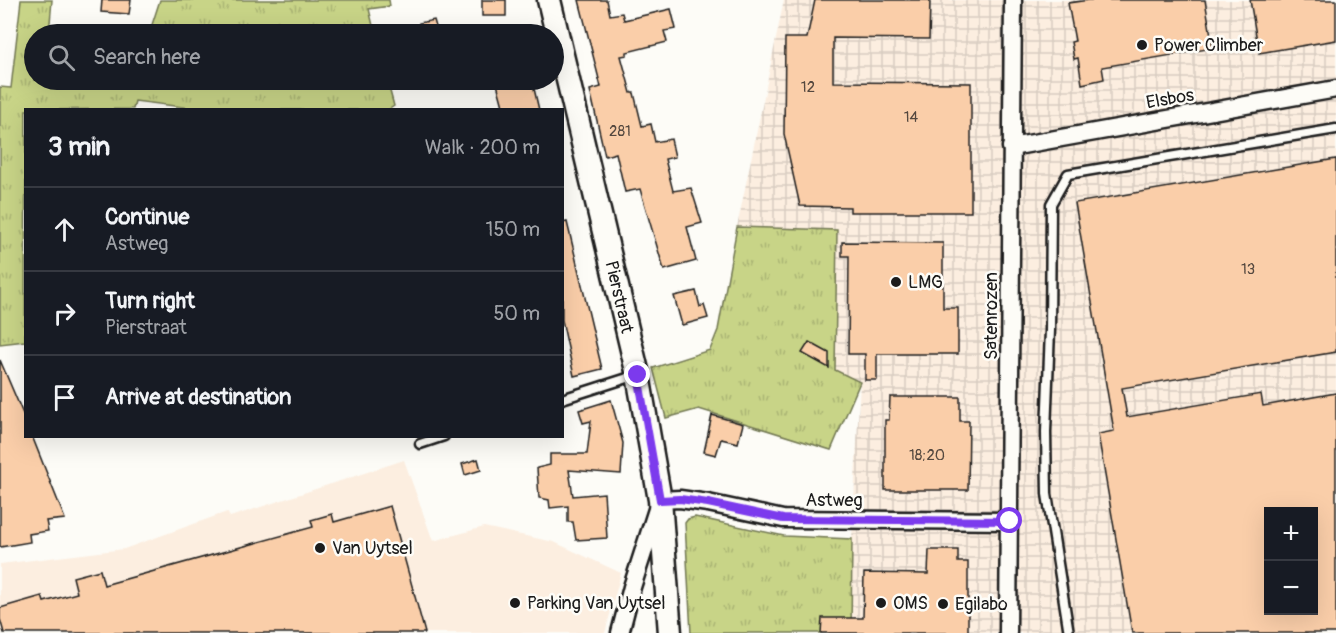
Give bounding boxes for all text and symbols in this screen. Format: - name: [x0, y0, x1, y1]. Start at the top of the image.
- search box: [24, 24, 564, 90]
- place label: Power Climber: [1154, 34, 1264, 57]
- marker: Power Climber: [1135, 38, 1149, 52]
- icon: search: [45, 41, 78, 74]
- text: Search here: [93, 43, 200, 71]
- house number: 12: [801, 78, 815, 97]
- street label: Elsbos: [1144, 83, 1196, 115]
- house number: 14: [904, 108, 919, 127]
- house number: 281: [609, 122, 631, 141]
- text: 3 min: [48, 131, 110, 163]
- text: Walk · 200 m: [425, 135, 540, 160]
- text: Continue: [105, 203, 189, 231]
- icon: ahead: [48, 213, 81, 246]
- text: 150 m: [486, 217, 540, 242]
- text: Astweg: [105, 231, 168, 256]
- street label: Pierstraat: [600, 259, 639, 336]
- house number: 13: [1241, 260, 1255, 279]
- place label: LMG: [908, 271, 943, 294]
- street label: Satenrozen: [980, 272, 1003, 360]
- marker: LMG: [889, 275, 903, 289]
- text: Turn right: [105, 287, 195, 315]
- icon: right: [48, 297, 81, 330]
- text: 50 m: [493, 301, 540, 326]
- text: Pierstraat: [105, 315, 187, 340]
- route end: [624, 361, 650, 387]
- icon: arrive: [48, 381, 81, 414]
- text: Arrive at destination: [105, 383, 291, 411]
- house number: 18;20: [909, 446, 945, 465]
- street label: Astweg: [805, 489, 863, 512]
- route start: [996, 507, 1022, 533]
- map controls: [1264, 507, 1318, 615]
- button: +: [1264, 507, 1318, 561]
- place label: Van Uytsel: [332, 537, 413, 560]
- marker: Van Uytsel: [313, 541, 327, 555]
- button: −: [1264, 561, 1318, 615]
- place label: Parking Van Uytsel: [527, 592, 665, 615]
- place label: OMS: [893, 592, 928, 615]
- place label: Egilabo: [955, 593, 1008, 616]
- marker: Parking Van Uytsel: [508, 596, 522, 610]
- marker: OMS: [874, 596, 888, 610]
- marker: Egilabo: [936, 597, 950, 611]

